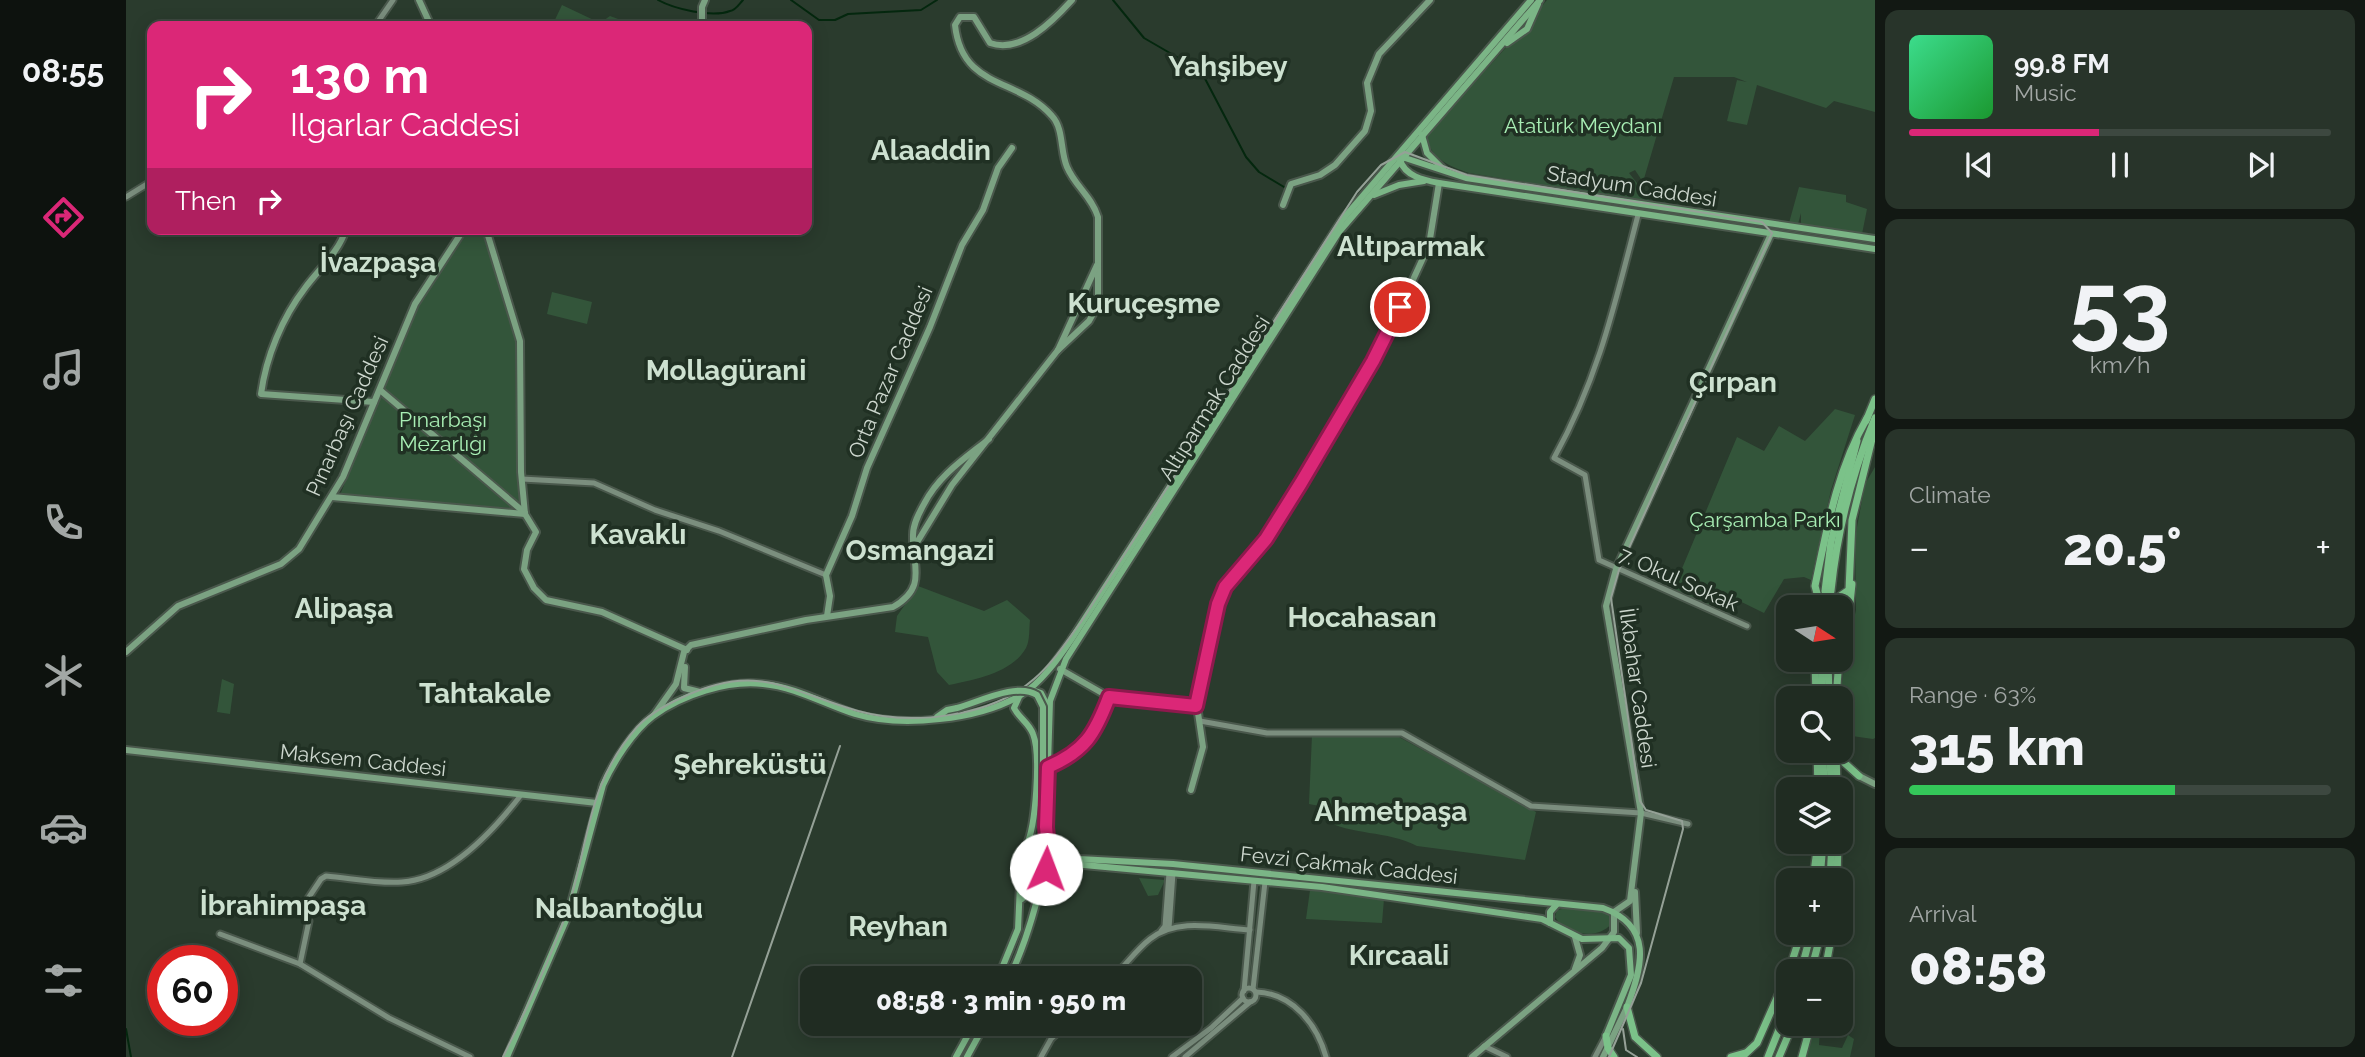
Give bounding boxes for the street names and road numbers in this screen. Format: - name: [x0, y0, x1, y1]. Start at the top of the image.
- street label: Stadyum Caddesi: [1545, 160, 1719, 212]
- street label: Orta Pazar Caddesi: [842, 282, 938, 462]
- street label: Altıparmak Caddesi: [1153, 311, 1275, 485]
- street label: Pınarbaşı Caddesi: [301, 332, 393, 500]
- street label: 7. Okul Sokak: [1615, 542, 1743, 616]
- street label: İlkbahar Caddesi: [1614, 606, 1662, 770]
- street label: Maksem Caddesi: [279, 739, 447, 781]
- street label: Fevzi Çakmak Caddesi: [1239, 841, 1459, 889]

